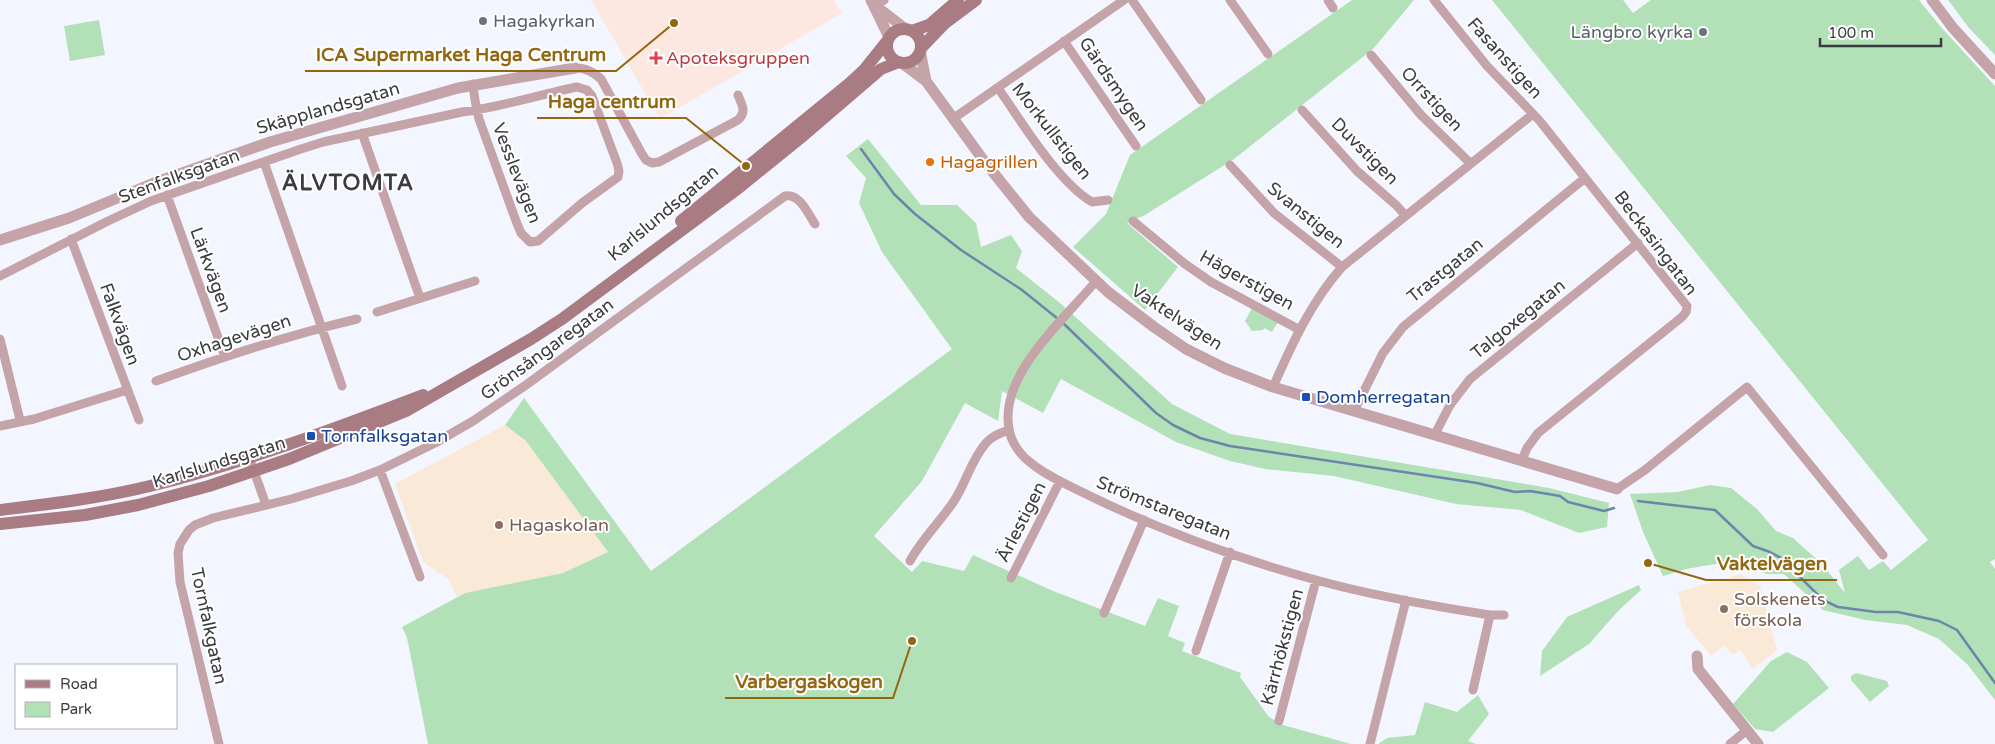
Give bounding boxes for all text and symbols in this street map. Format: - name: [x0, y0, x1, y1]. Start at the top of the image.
- place label: Hagakyrkan: [493, 10, 595, 32]
- street label: Fasanstigen: [1463, 13, 1547, 103]
- marker: Hagakyrkan: [477, 15, 489, 27]
- scale bar: [1820, 15, 1941, 47]
- place label: Längbro kyrka: [1570, 21, 1693, 43]
- text: 100 m: [1828, 24, 1874, 42]
- marker: Längbro kyrka: [1697, 26, 1709, 38]
- street label: Gärdsmygen: [1074, 33, 1154, 135]
- callout: ICA Supermarket Haga Centrum: [305, 37, 616, 71]
- text: ICA Supermarket Haga Centrum: [316, 44, 606, 67]
- place label: Apoteksgruppen: [666, 47, 810, 69]
- marker: Apoteksgruppen: [650, 52, 662, 64]
- street label: Orrstigen: [1396, 62, 1468, 136]
- street label: Skäpplandsgatan: [254, 77, 402, 139]
- street label: Morkullstigen: [1007, 78, 1097, 184]
- callout: Haga centrum: [537, 84, 686, 118]
- text: Haga centrum: [548, 91, 676, 114]
- street label: Duvstigen: [1327, 113, 1403, 189]
- street label: Vesslevägen: [488, 120, 546, 226]
- street label: Stenfalksgatan: [116, 144, 242, 208]
- place label: Hagagrillen: [940, 151, 1038, 173]
- marker: Hagagrillen: [924, 156, 936, 168]
- street label: Karlslundsgatan: [603, 160, 723, 266]
- district label: ÄLVTOMTA: [282, 169, 414, 196]
- street label: Svanstigen: [1263, 177, 1349, 253]
- street label: Beckasingatan: [1610, 186, 1702, 300]
- street label: Lärkvägen: [185, 224, 237, 316]
- street label: Trastgatan: [1403, 233, 1487, 307]
- street label: Hägerstigen: [1196, 245, 1298, 315]
- street label: Talgoxegatan: [1466, 274, 1570, 364]
- street label: Vaktelvägen: [1127, 279, 1227, 355]
- street label: Falkvägen: [95, 280, 145, 368]
- street label: Grönsångaregatan: [476, 293, 618, 405]
- street label: Oxhagevägen: [174, 309, 294, 367]
- place label: Domherregatan: [1316, 386, 1451, 408]
- marker: Domherregatan: [1300, 391, 1312, 403]
- place label: Tornfalksgatan: [321, 425, 448, 447]
- marker: Tornfalksgatan: [305, 430, 317, 442]
- street label: Karlslundsgatan: [150, 431, 288, 493]
- street label: Strömstaregatan: [1093, 471, 1235, 545]
- street label: Ärlestigen: [991, 478, 1051, 566]
- place label: Hagaskolan: [509, 514, 609, 536]
- marker: Hagaskolan: [493, 519, 505, 531]
- callout: Vaktelvägen: [1706, 546, 1837, 580]
- text: Vaktelvägen: [1717, 553, 1827, 576]
- street label: Tornfalkgatan: [186, 566, 232, 686]
- street label: Kärrhökstigen: [1256, 586, 1308, 708]
- place label: Solskenets förskola: [1734, 588, 1826, 631]
- marker: Solskenets förskola: [1718, 603, 1730, 615]
- legend: [15, 664, 178, 729]
- callout: Varbergaskogen: [725, 664, 893, 698]
- text: Varbergaskogen: [735, 671, 883, 694]
- text: Road: [60, 675, 98, 693]
- text: Park: [60, 700, 92, 718]

